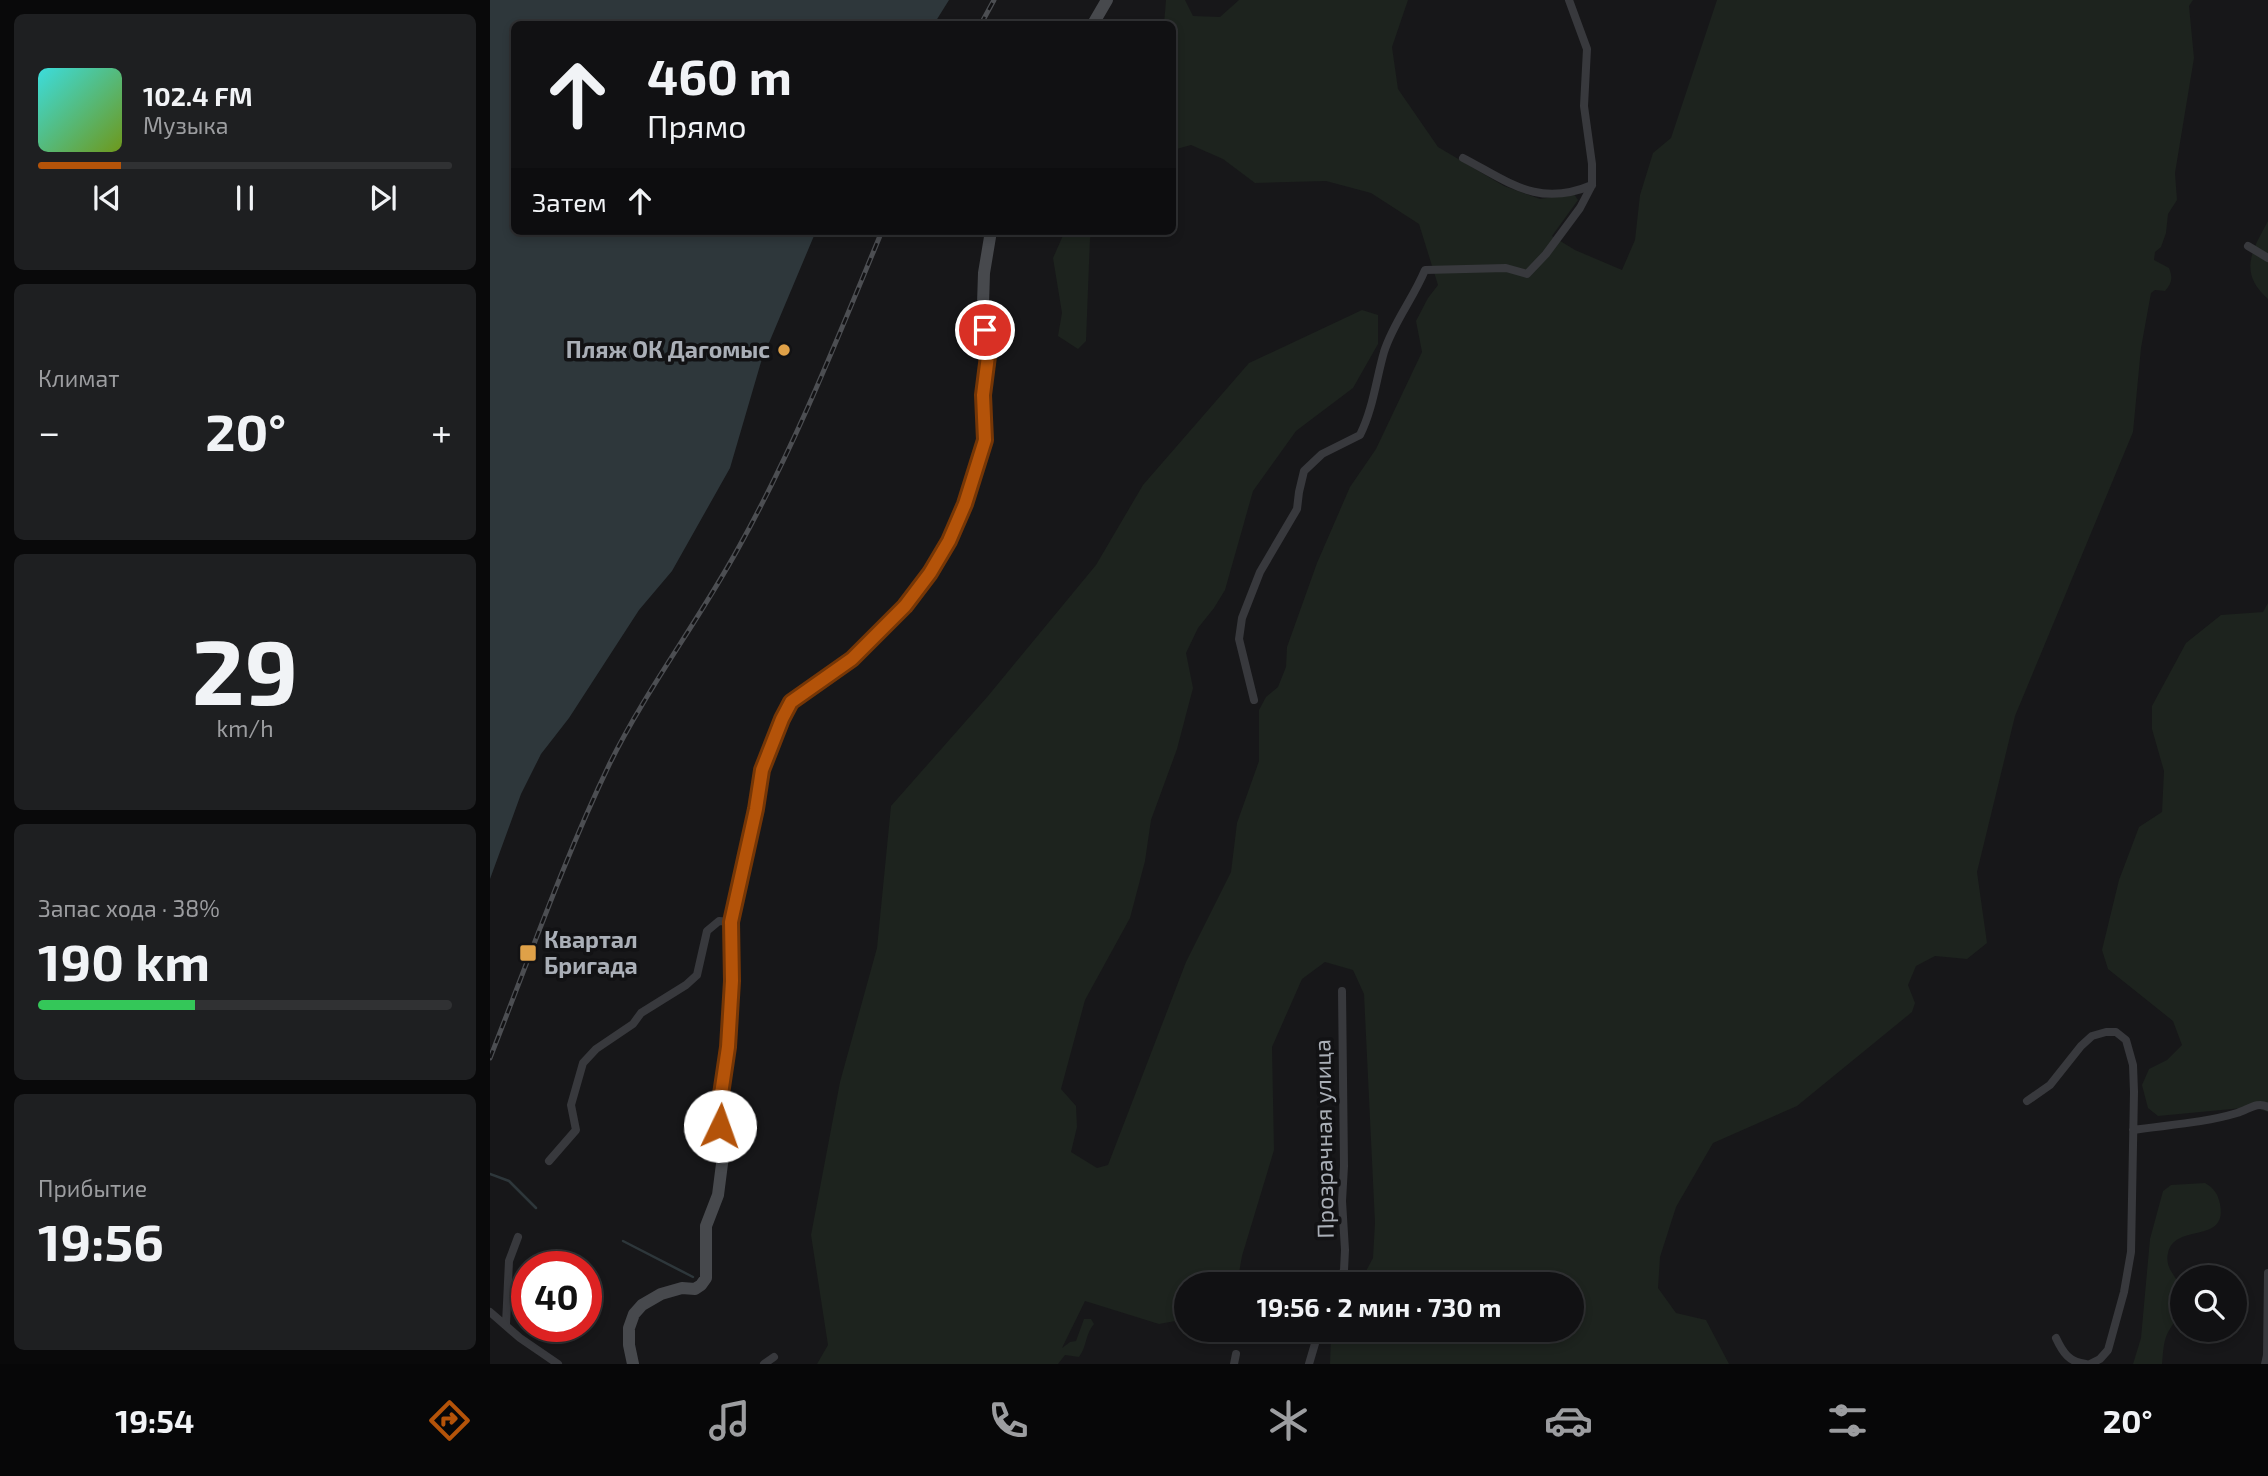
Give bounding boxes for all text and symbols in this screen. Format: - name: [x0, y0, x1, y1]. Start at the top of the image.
- text: 460 m: [647, 46, 792, 105]
- icon: ahead: [532, 49, 623, 140]
- text: 102.4 FM: [143, 80, 252, 111]
- text: Прямо: [647, 106, 747, 144]
- text: Музыка: [143, 111, 228, 139]
- icon: previous: [88, 179, 126, 217]
- icon: pause: [226, 179, 264, 217]
- icon: next: [364, 179, 402, 217]
- icon: ahead: [621, 182, 659, 220]
- text: Затем: [532, 186, 607, 217]
- pin: [955, 300, 1015, 360]
- icon: arrive: [966, 311, 1004, 349]
- place label: Пляж ОК Дагомыс: [566, 335, 770, 363]
- marker: Пляж ОК Дагомыс: [776, 342, 792, 358]
- text: Климат: [38, 364, 119, 392]
- text: 20°: [205, 399, 286, 461]
- text: −: [38, 408, 60, 454]
- text: +: [431, 408, 452, 454]
- text: 29: [192, 614, 298, 723]
- text: km/h: [216, 714, 274, 742]
- text: Запас хода · 38%: [38, 894, 220, 922]
- place label: Квартал Бригада: [544, 925, 638, 979]
- text: 190 km: [38, 929, 210, 991]
- marker: Квартал Бригада: [518, 943, 538, 963]
- street label: Прозрачная улица: [1307, 1039, 1340, 1239]
- position arrow: [683, 1089, 757, 1163]
- text: Прибытие: [38, 1174, 147, 1202]
- text: 19:56: [38, 1209, 164, 1271]
- speed limit sign: 40: [511, 1251, 602, 1342]
- map controls: [2170, 1265, 2247, 1342]
- button: search: [2170, 1265, 2247, 1342]
- text: 19:56 · 2 мин · 730 m: [1257, 1291, 1501, 1322]
- icon: directions: [425, 1396, 474, 1445]
- icon: music: [705, 1396, 754, 1445]
- icon: phone: [984, 1396, 1033, 1445]
- icon: climate: [1264, 1396, 1313, 1445]
- icon: car: [1544, 1396, 1593, 1445]
- icon: filters: [1823, 1396, 1872, 1445]
- text: 19:54: [115, 1401, 194, 1439]
- text: 20°: [2103, 1401, 2153, 1439]

